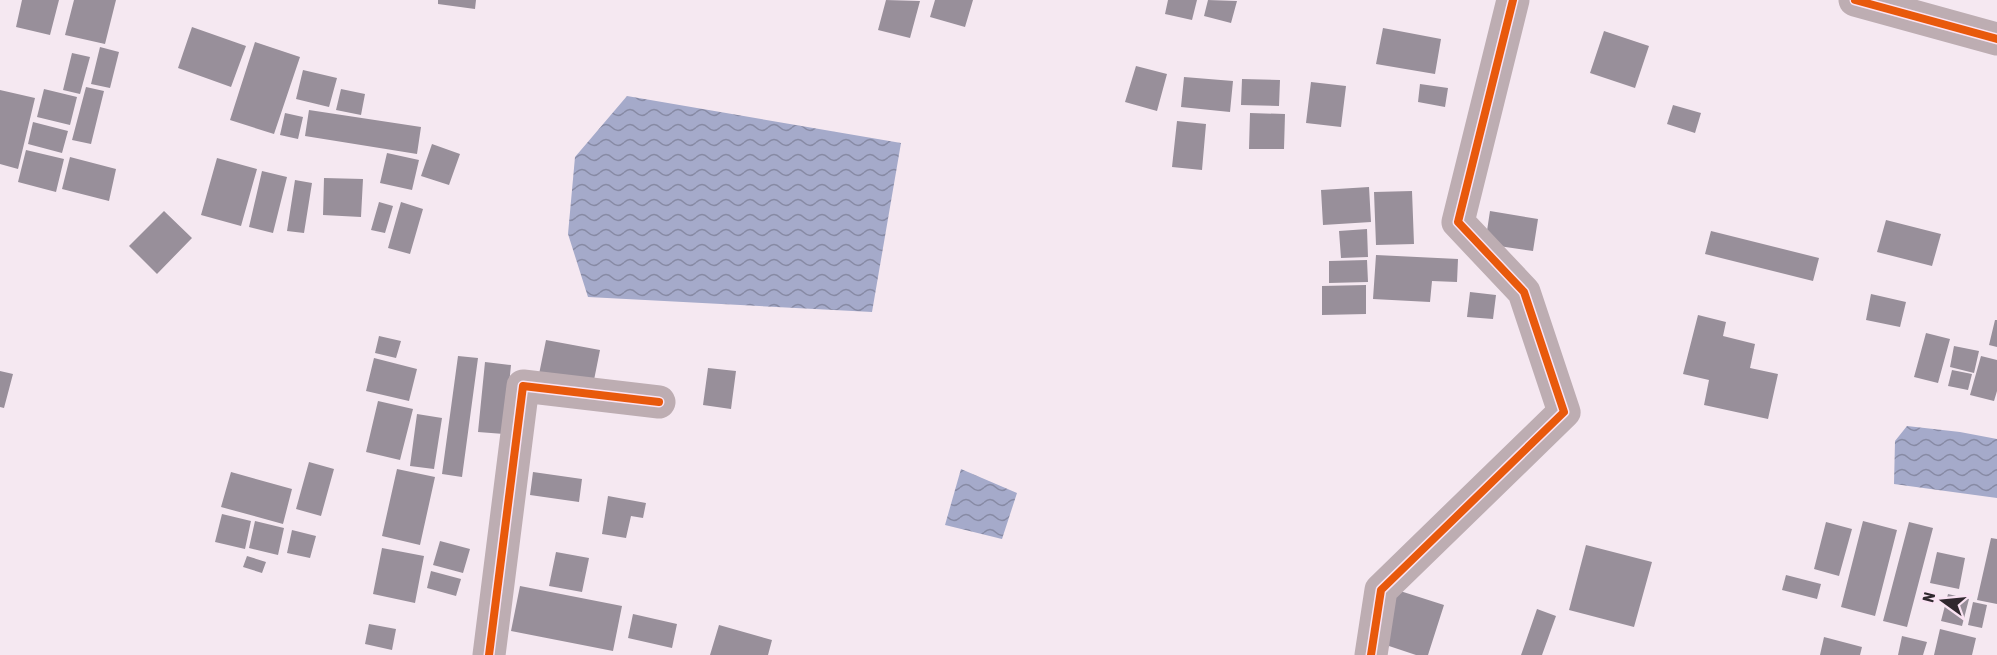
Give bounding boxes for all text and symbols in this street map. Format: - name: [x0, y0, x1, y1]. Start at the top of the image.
- north arrow: [1913, 571, 1973, 631]
- text: N: [1919, 590, 1938, 604]

